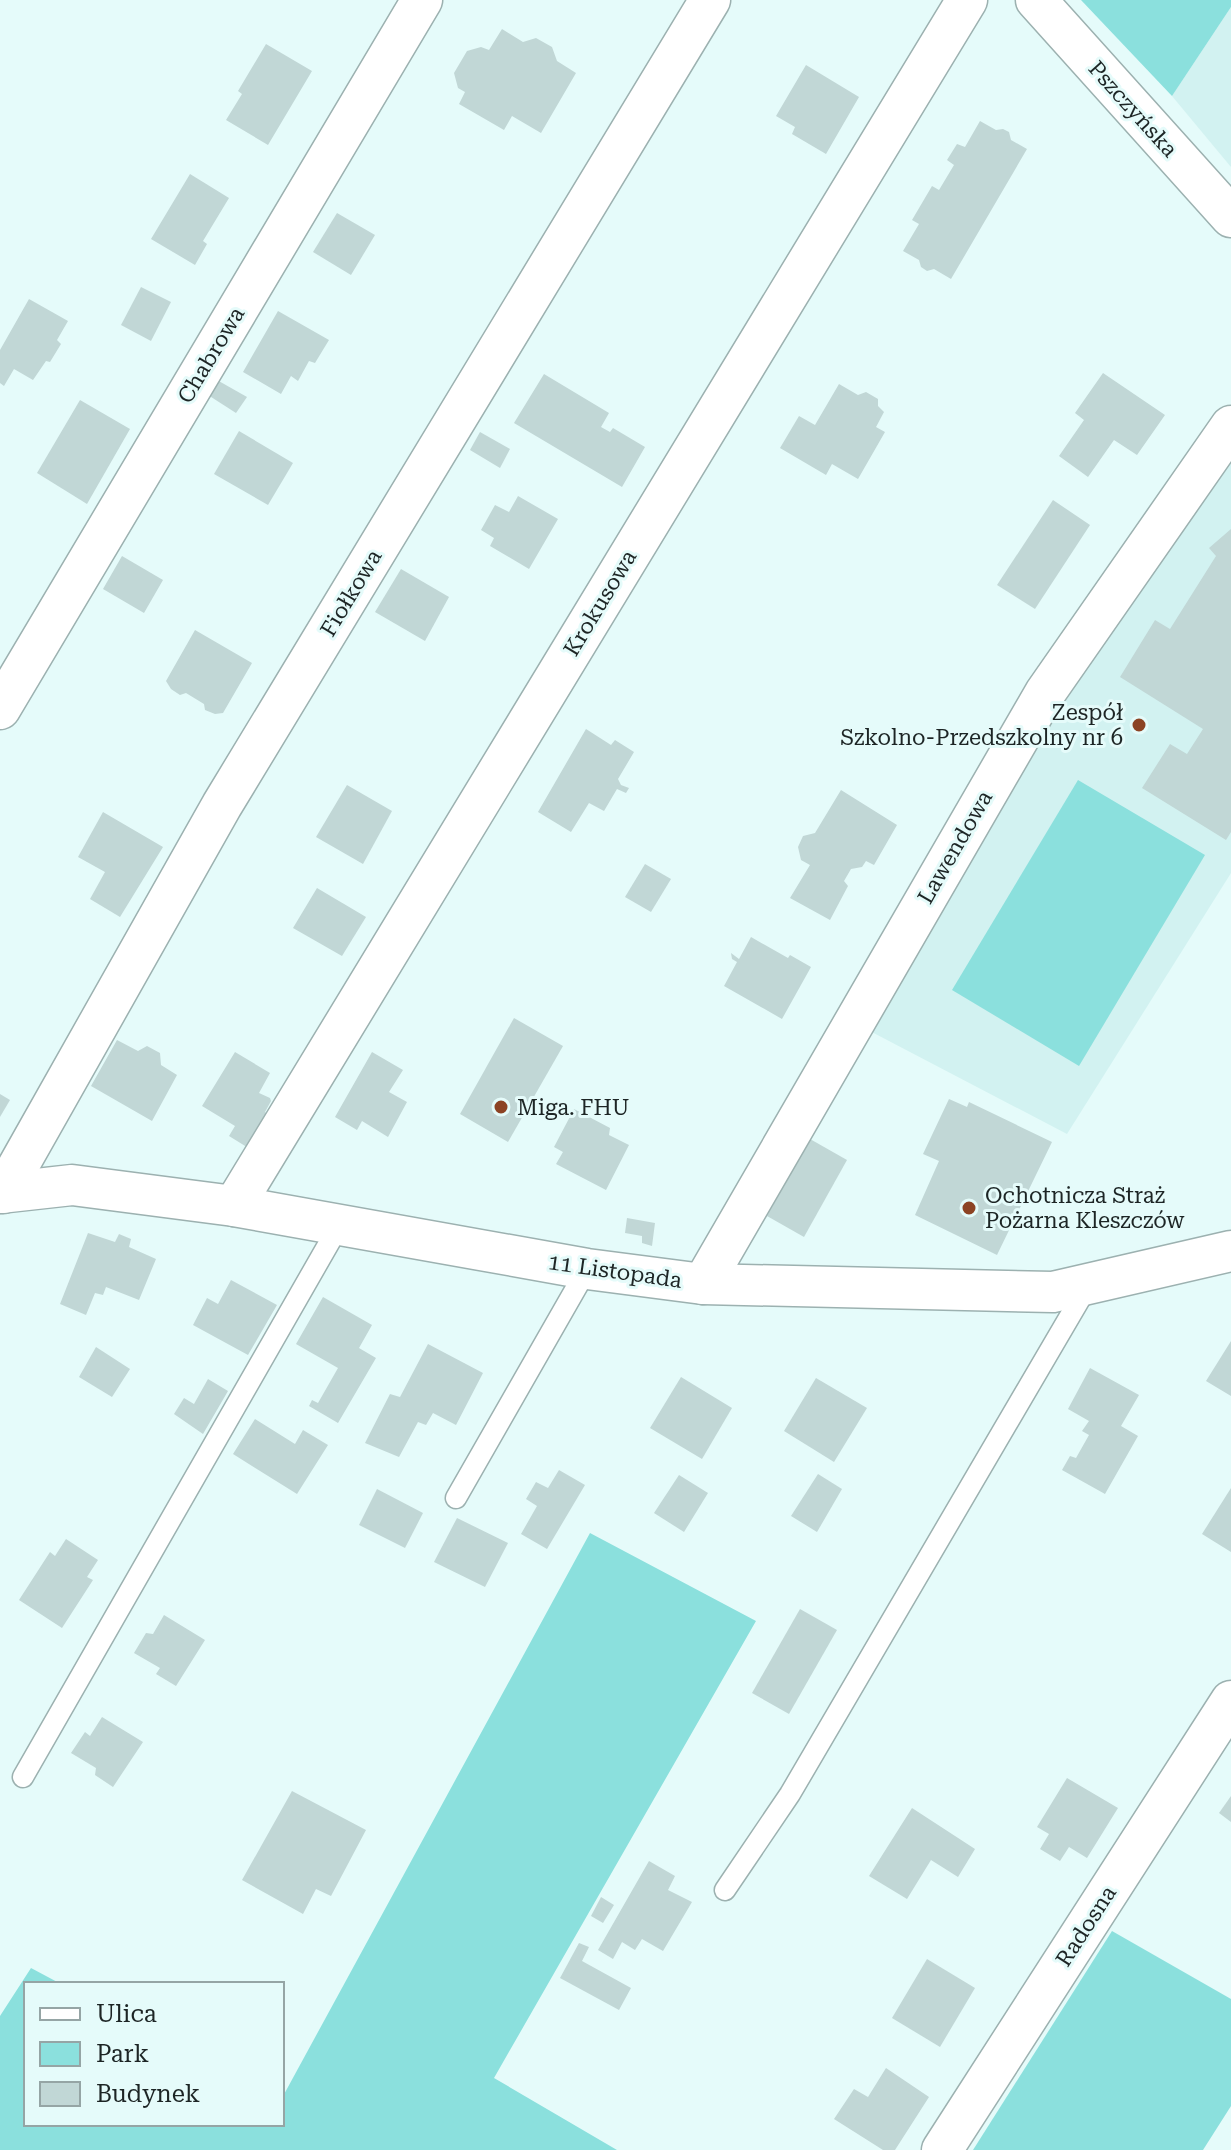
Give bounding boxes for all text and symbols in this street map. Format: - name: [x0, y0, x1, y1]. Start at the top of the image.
- street label: Pszczyńska: [1084, 56, 1183, 162]
- street label: Chabrowa: [173, 302, 250, 408]
- street label: Fiołkowa: [315, 545, 387, 641]
- street label: Krokusowa: [559, 545, 641, 660]
- place label: Zespół Szkolno-Przedszkolny nr 6: [840, 700, 1123, 750]
- marker: Zespół Szkolno-Przedszkolny nr 6: [1130, 716, 1148, 734]
- street label: Lawendowa: [913, 786, 997, 908]
- place label: Miga. FHU: [517, 1095, 630, 1120]
- marker: Miga. FHU: [492, 1098, 510, 1116]
- place label: Ochotnicza Straż Pożarna Kleszczów: [985, 1183, 1185, 1233]
- marker: Ochotnicza Straż Pożarna Kleszczów: [960, 1199, 978, 1217]
- street label: 11 Listopada: [547, 1249, 684, 1293]
- street label: Radosna: [1051, 1881, 1121, 1971]
- legend: [24, 1982, 284, 2126]
- text: Ulica: [96, 2000, 157, 2028]
- text: Park: [96, 2040, 149, 2068]
- text: Budynek: [96, 2080, 200, 2108]

